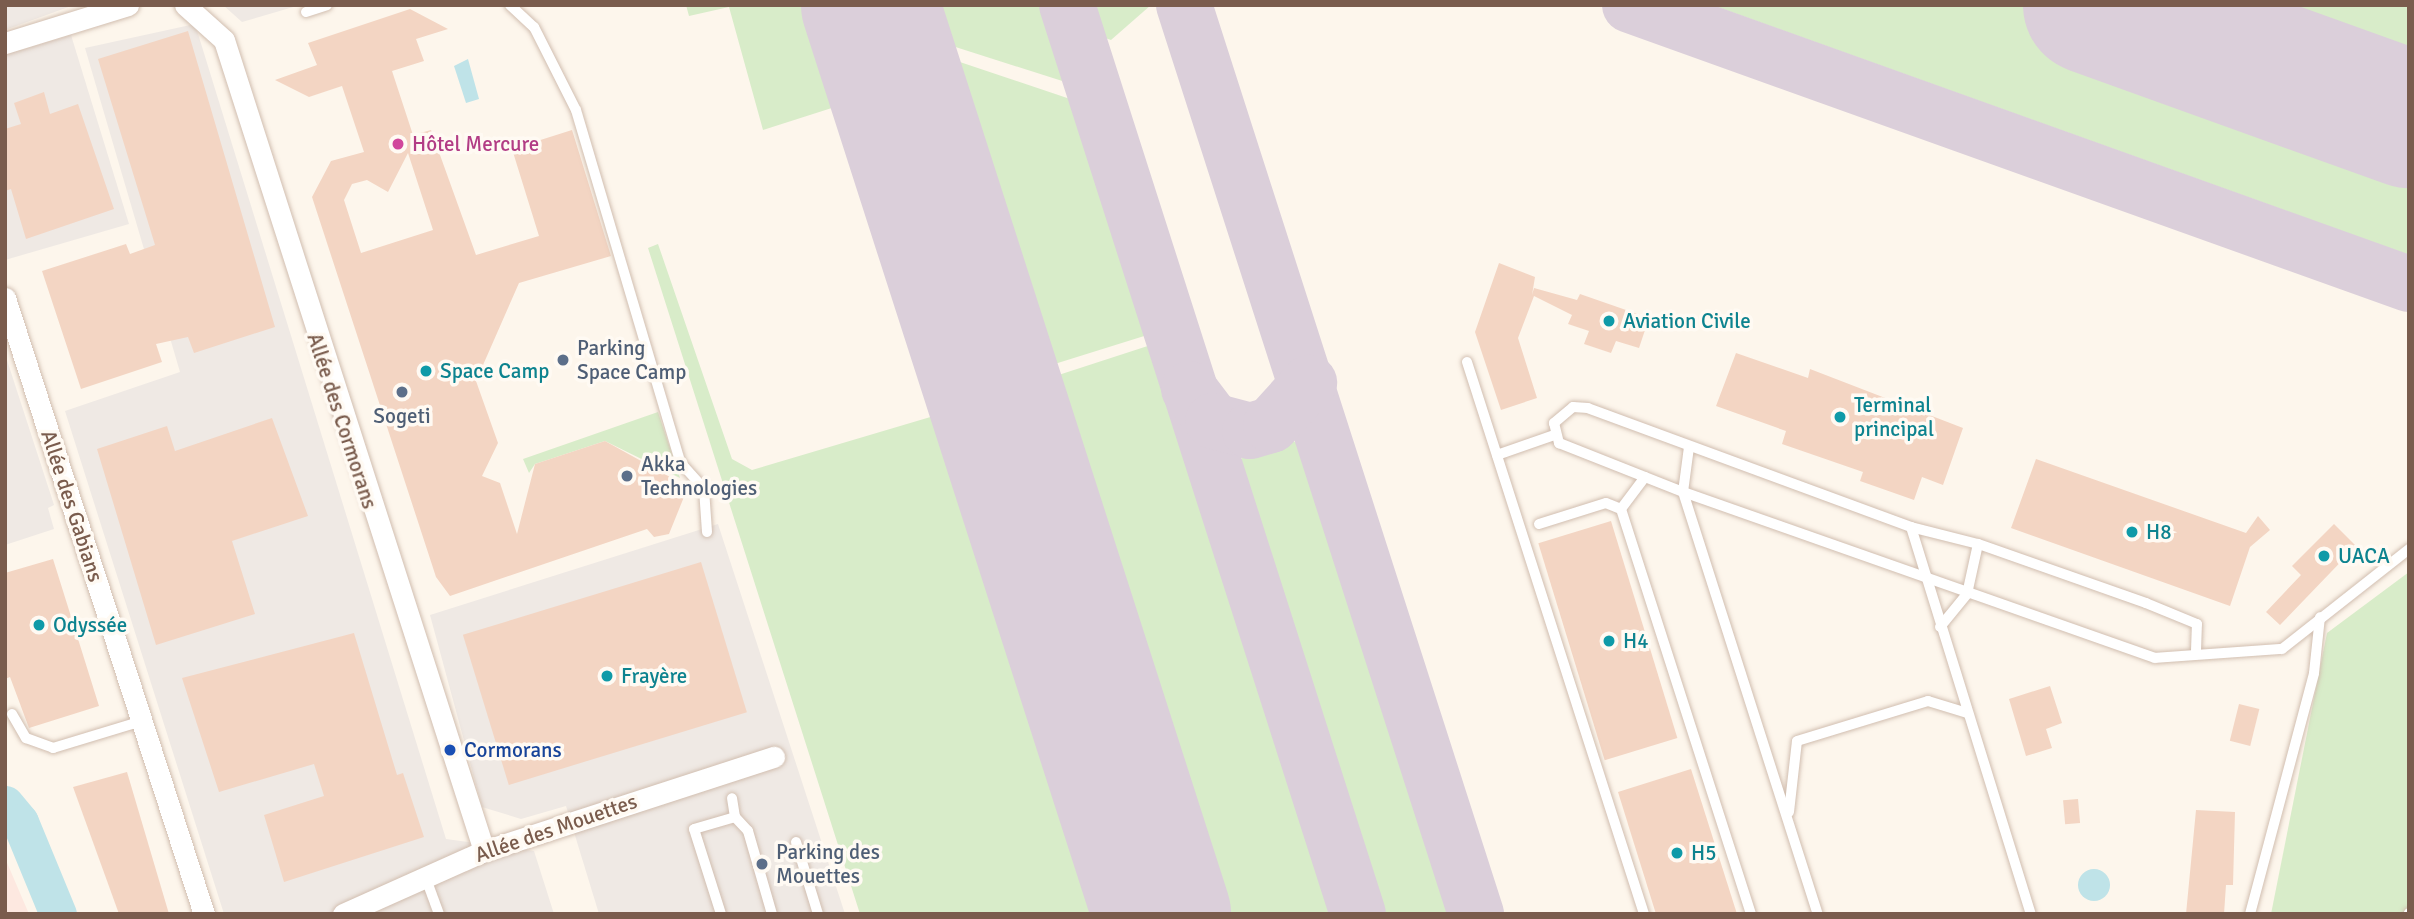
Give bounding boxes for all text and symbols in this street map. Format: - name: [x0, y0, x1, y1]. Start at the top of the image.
- place label: Hôtel Mercure: [412, 131, 539, 157]
- marker: Hôtel Mercure: [390, 136, 406, 152]
- place label: Aviation Civile: [1623, 308, 1751, 334]
- marker: Aviation Civile: [1601, 313, 1617, 329]
- street label: Allée des Cormorans: [302, 330, 382, 512]
- place label: Parking Space Camp: [577, 335, 686, 385]
- marker: Parking Space Camp: [555, 352, 571, 368]
- place label: Space Camp: [440, 358, 549, 384]
- marker: Space Camp: [418, 363, 434, 379]
- marker: Sogeti: [394, 384, 410, 400]
- place label: Terminal principal: [1854, 392, 1934, 442]
- place label: Sogeti: [373, 403, 431, 429]
- marker: Terminal principal: [1832, 409, 1848, 425]
- street label: Allée des Gabians: [36, 427, 108, 585]
- place label: Akka Technologies: [641, 451, 757, 501]
- marker: Akka Technologies: [619, 468, 635, 484]
- place label: H8: [2146, 519, 2172, 545]
- marker: H8: [2124, 524, 2140, 540]
- place label: UACA: [2338, 543, 2390, 569]
- marker: UACA: [2316, 548, 2332, 564]
- place label: Odyssée: [53, 612, 127, 638]
- marker: Odyssée: [31, 617, 47, 633]
- place label: H4: [1623, 628, 1649, 654]
- marker: H4: [1601, 633, 1617, 649]
- place label: Frayère: [621, 663, 687, 689]
- marker: Frayère: [599, 668, 615, 684]
- place label: Cormorans: [464, 737, 562, 763]
- marker: Cormorans: [442, 742, 458, 758]
- street label: Allée des Mouettes: [472, 788, 640, 868]
- place label: Parking des Mouettes: [776, 839, 880, 889]
- place label: H5: [1691, 840, 1717, 866]
- marker: H5: [1669, 845, 1685, 861]
- marker: Parking des Mouettes: [754, 856, 770, 872]

